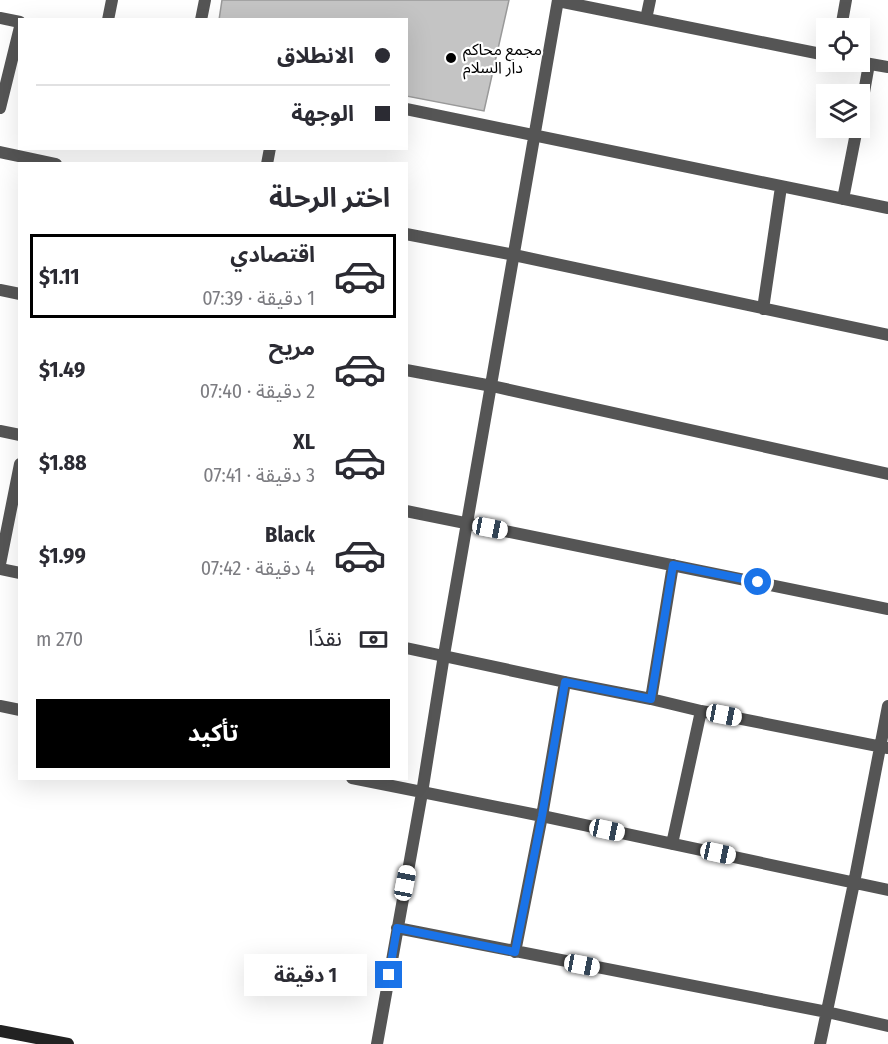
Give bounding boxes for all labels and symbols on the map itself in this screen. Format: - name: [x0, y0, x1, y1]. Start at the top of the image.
- place label: مجمع محاكم دار السلام: [463, 40, 542, 80]
- marker: مجمع محاكم دار السلام: [444, 51, 458, 65]
- car: [471, 516, 509, 540]
- route start: [744, 568, 771, 595]
- car: [705, 703, 743, 727]
- car: [588, 817, 626, 843]
- car: [699, 840, 737, 866]
- car: [393, 864, 417, 902]
- car: [563, 953, 601, 977]
- callout: 1 دقيقة: [245, 954, 368, 996]
- route end: [375, 961, 402, 988]

